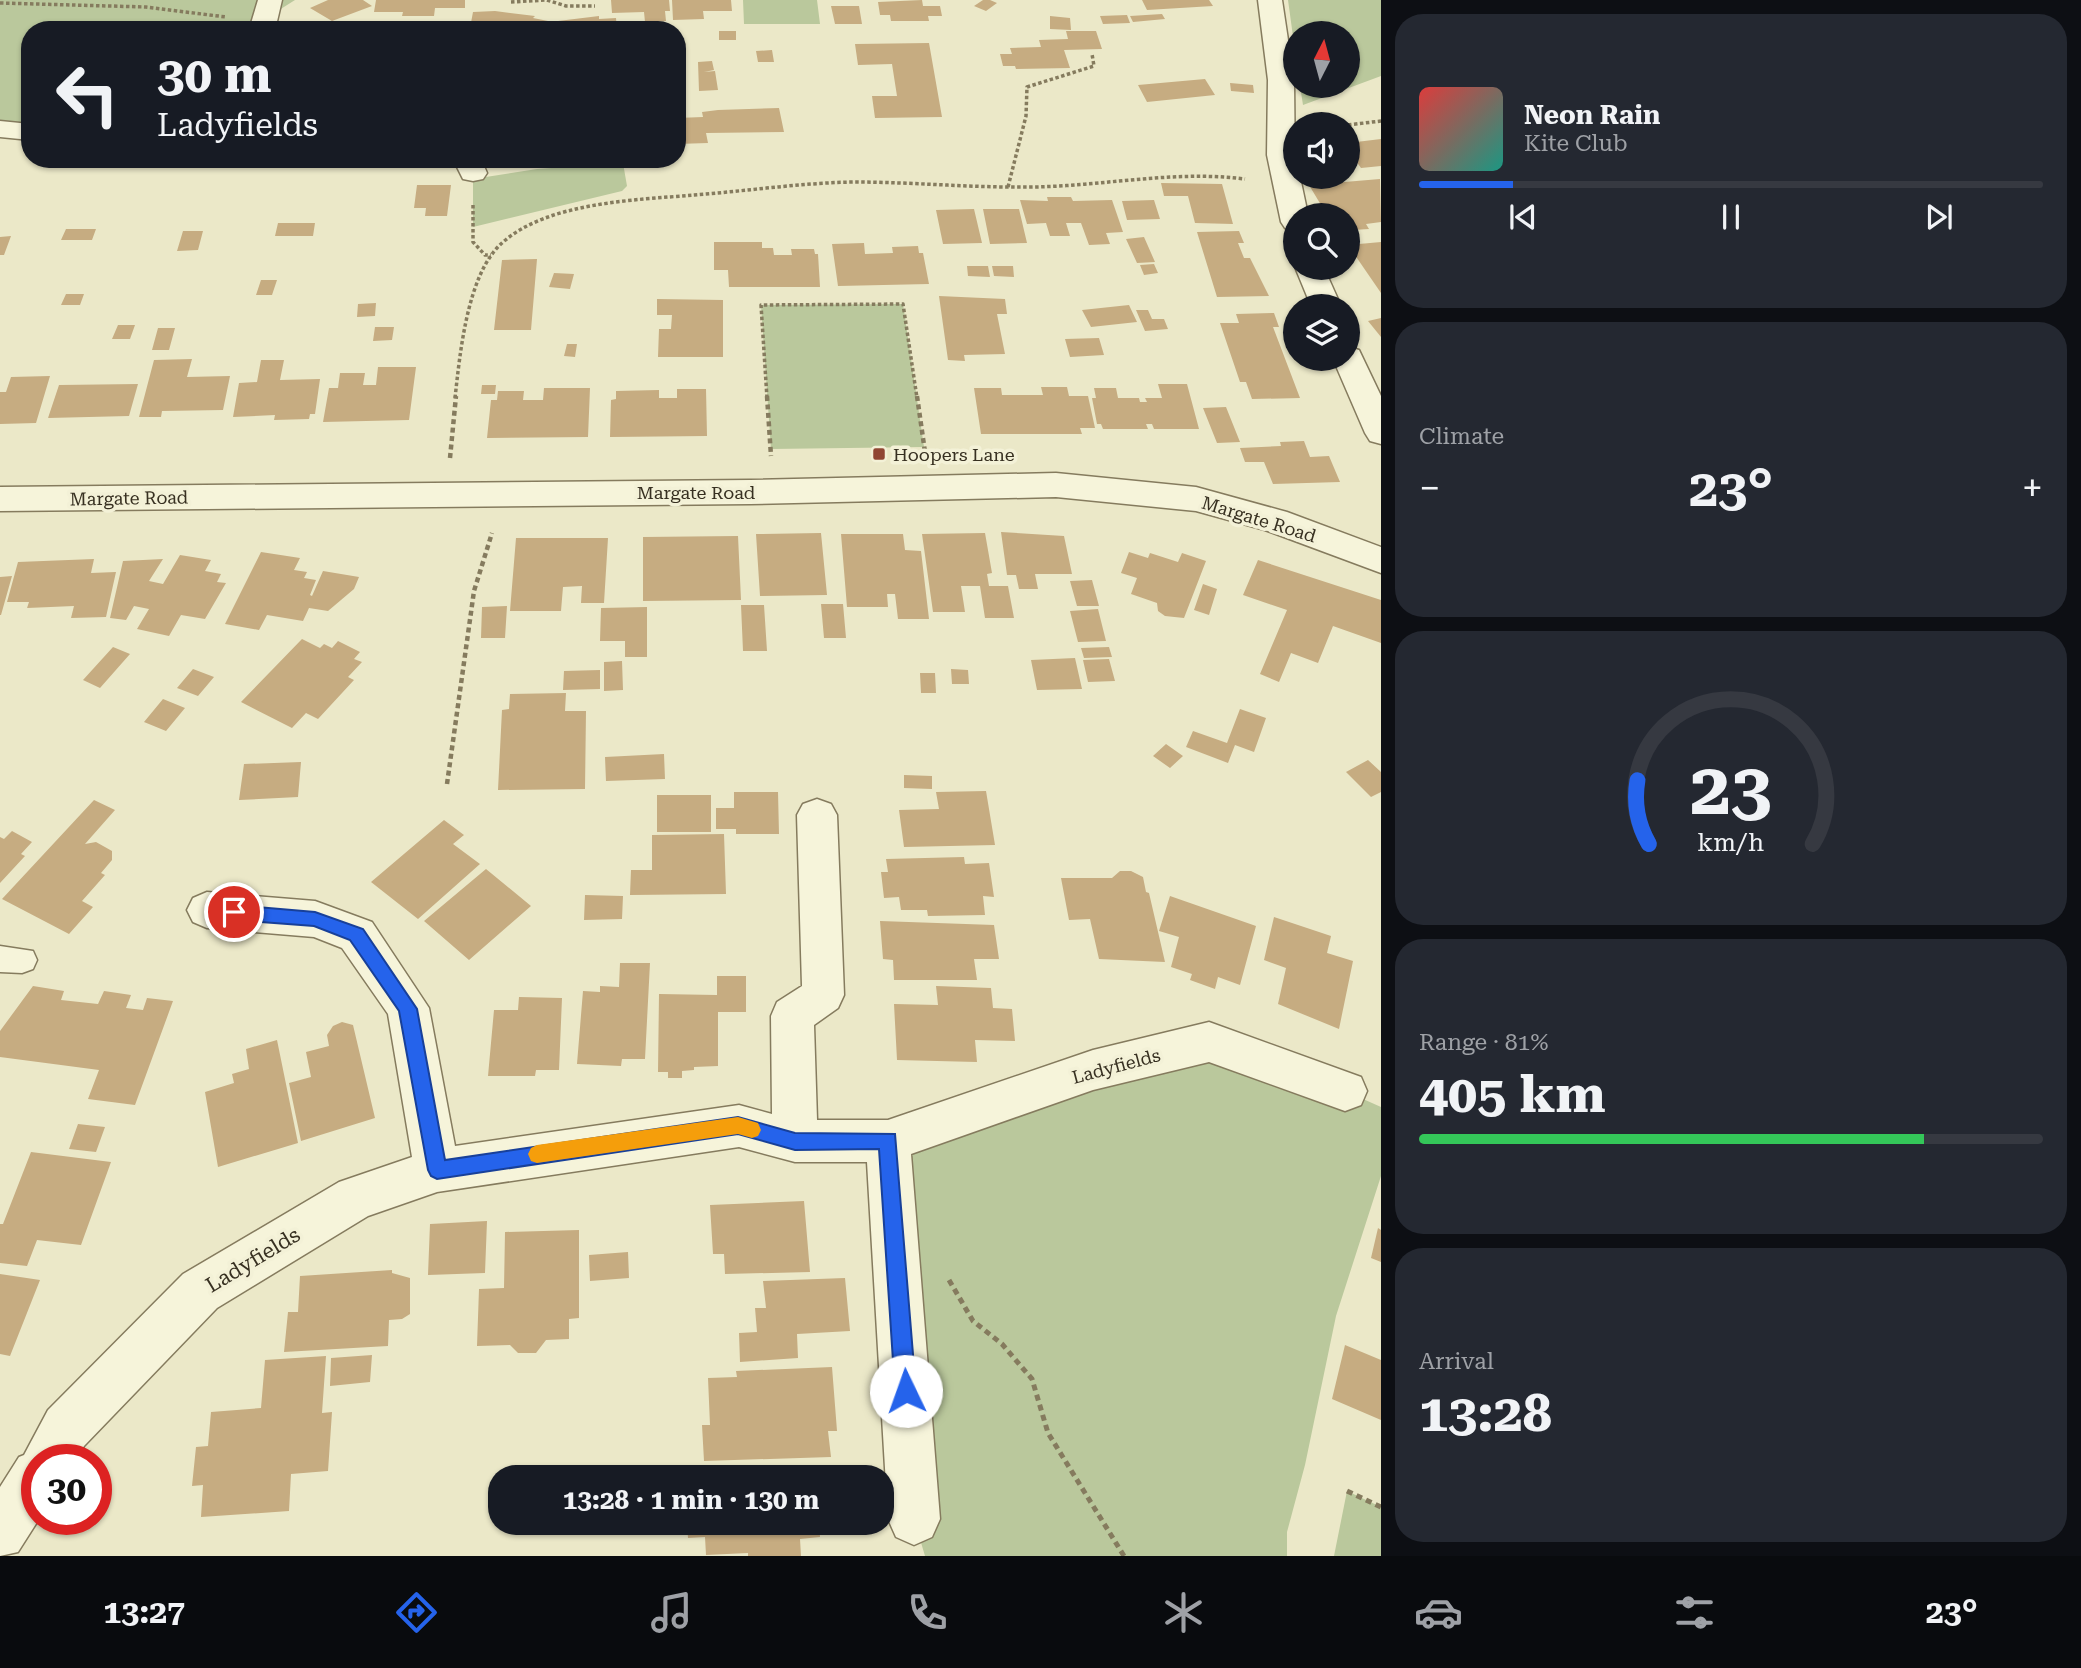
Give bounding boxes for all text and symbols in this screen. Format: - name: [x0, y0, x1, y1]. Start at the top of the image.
- north arrow: [1283, 21, 1360, 98]
- map controls: [1283, 21, 1360, 371]
- text: 30 m: [157, 47, 272, 104]
- icon: left: [42, 49, 133, 140]
- text: Neon Rain: [1524, 100, 1660, 130]
- text: Ladyfields: [157, 106, 318, 144]
- button: sound: [1283, 112, 1360, 189]
- text: Kite Club: [1524, 130, 1628, 157]
- icon: previous: [1504, 198, 1542, 236]
- icon: pause: [1712, 198, 1750, 236]
- icon: next: [1920, 198, 1958, 236]
- button: search: [1283, 203, 1360, 280]
- button: layers: [1283, 294, 1360, 371]
- text: Climate: [1419, 423, 1504, 450]
- place label: Hoopers Lane: [893, 444, 1015, 465]
- marker: Hoopers Lane: [871, 446, 887, 462]
- text: 23°: [1689, 458, 1773, 519]
- text: −: [1419, 466, 1440, 510]
- text: +: [2022, 466, 2043, 510]
- street label: Margate Road: [637, 482, 756, 503]
- street label: Margate Road: [70, 486, 189, 510]
- street label: Margate Road: [1199, 492, 1319, 547]
- text: 23: [1690, 747, 1772, 832]
- text: km/h: [1698, 828, 1764, 857]
- pin: [204, 882, 264, 942]
- icon: arrive: [215, 893, 253, 931]
- text: Range · 81%: [1419, 1029, 1548, 1056]
- street label: Ladyfields: [1070, 1044, 1162, 1088]
- text: 405 km: [1419, 1064, 1606, 1125]
- street label: Ladyfields: [202, 1222, 304, 1297]
- text: Arrival: [1419, 1348, 1494, 1375]
- position arrow: [869, 1354, 943, 1428]
- text: 13:28: [1419, 1383, 1552, 1444]
- speed limit sign: 30: [21, 1444, 112, 1535]
- text: 13:28 · 1 min · 130 m: [563, 1485, 819, 1515]
- icon: directions: [392, 1588, 441, 1637]
- icon: music: [647, 1588, 696, 1637]
- icon: phone: [903, 1588, 952, 1637]
- icon: climate: [1159, 1588, 1208, 1637]
- icon: car: [1414, 1588, 1463, 1637]
- icon: filters: [1670, 1588, 1719, 1637]
- text: 13:27: [103, 1593, 185, 1631]
- text: 23°: [1926, 1593, 1978, 1631]

